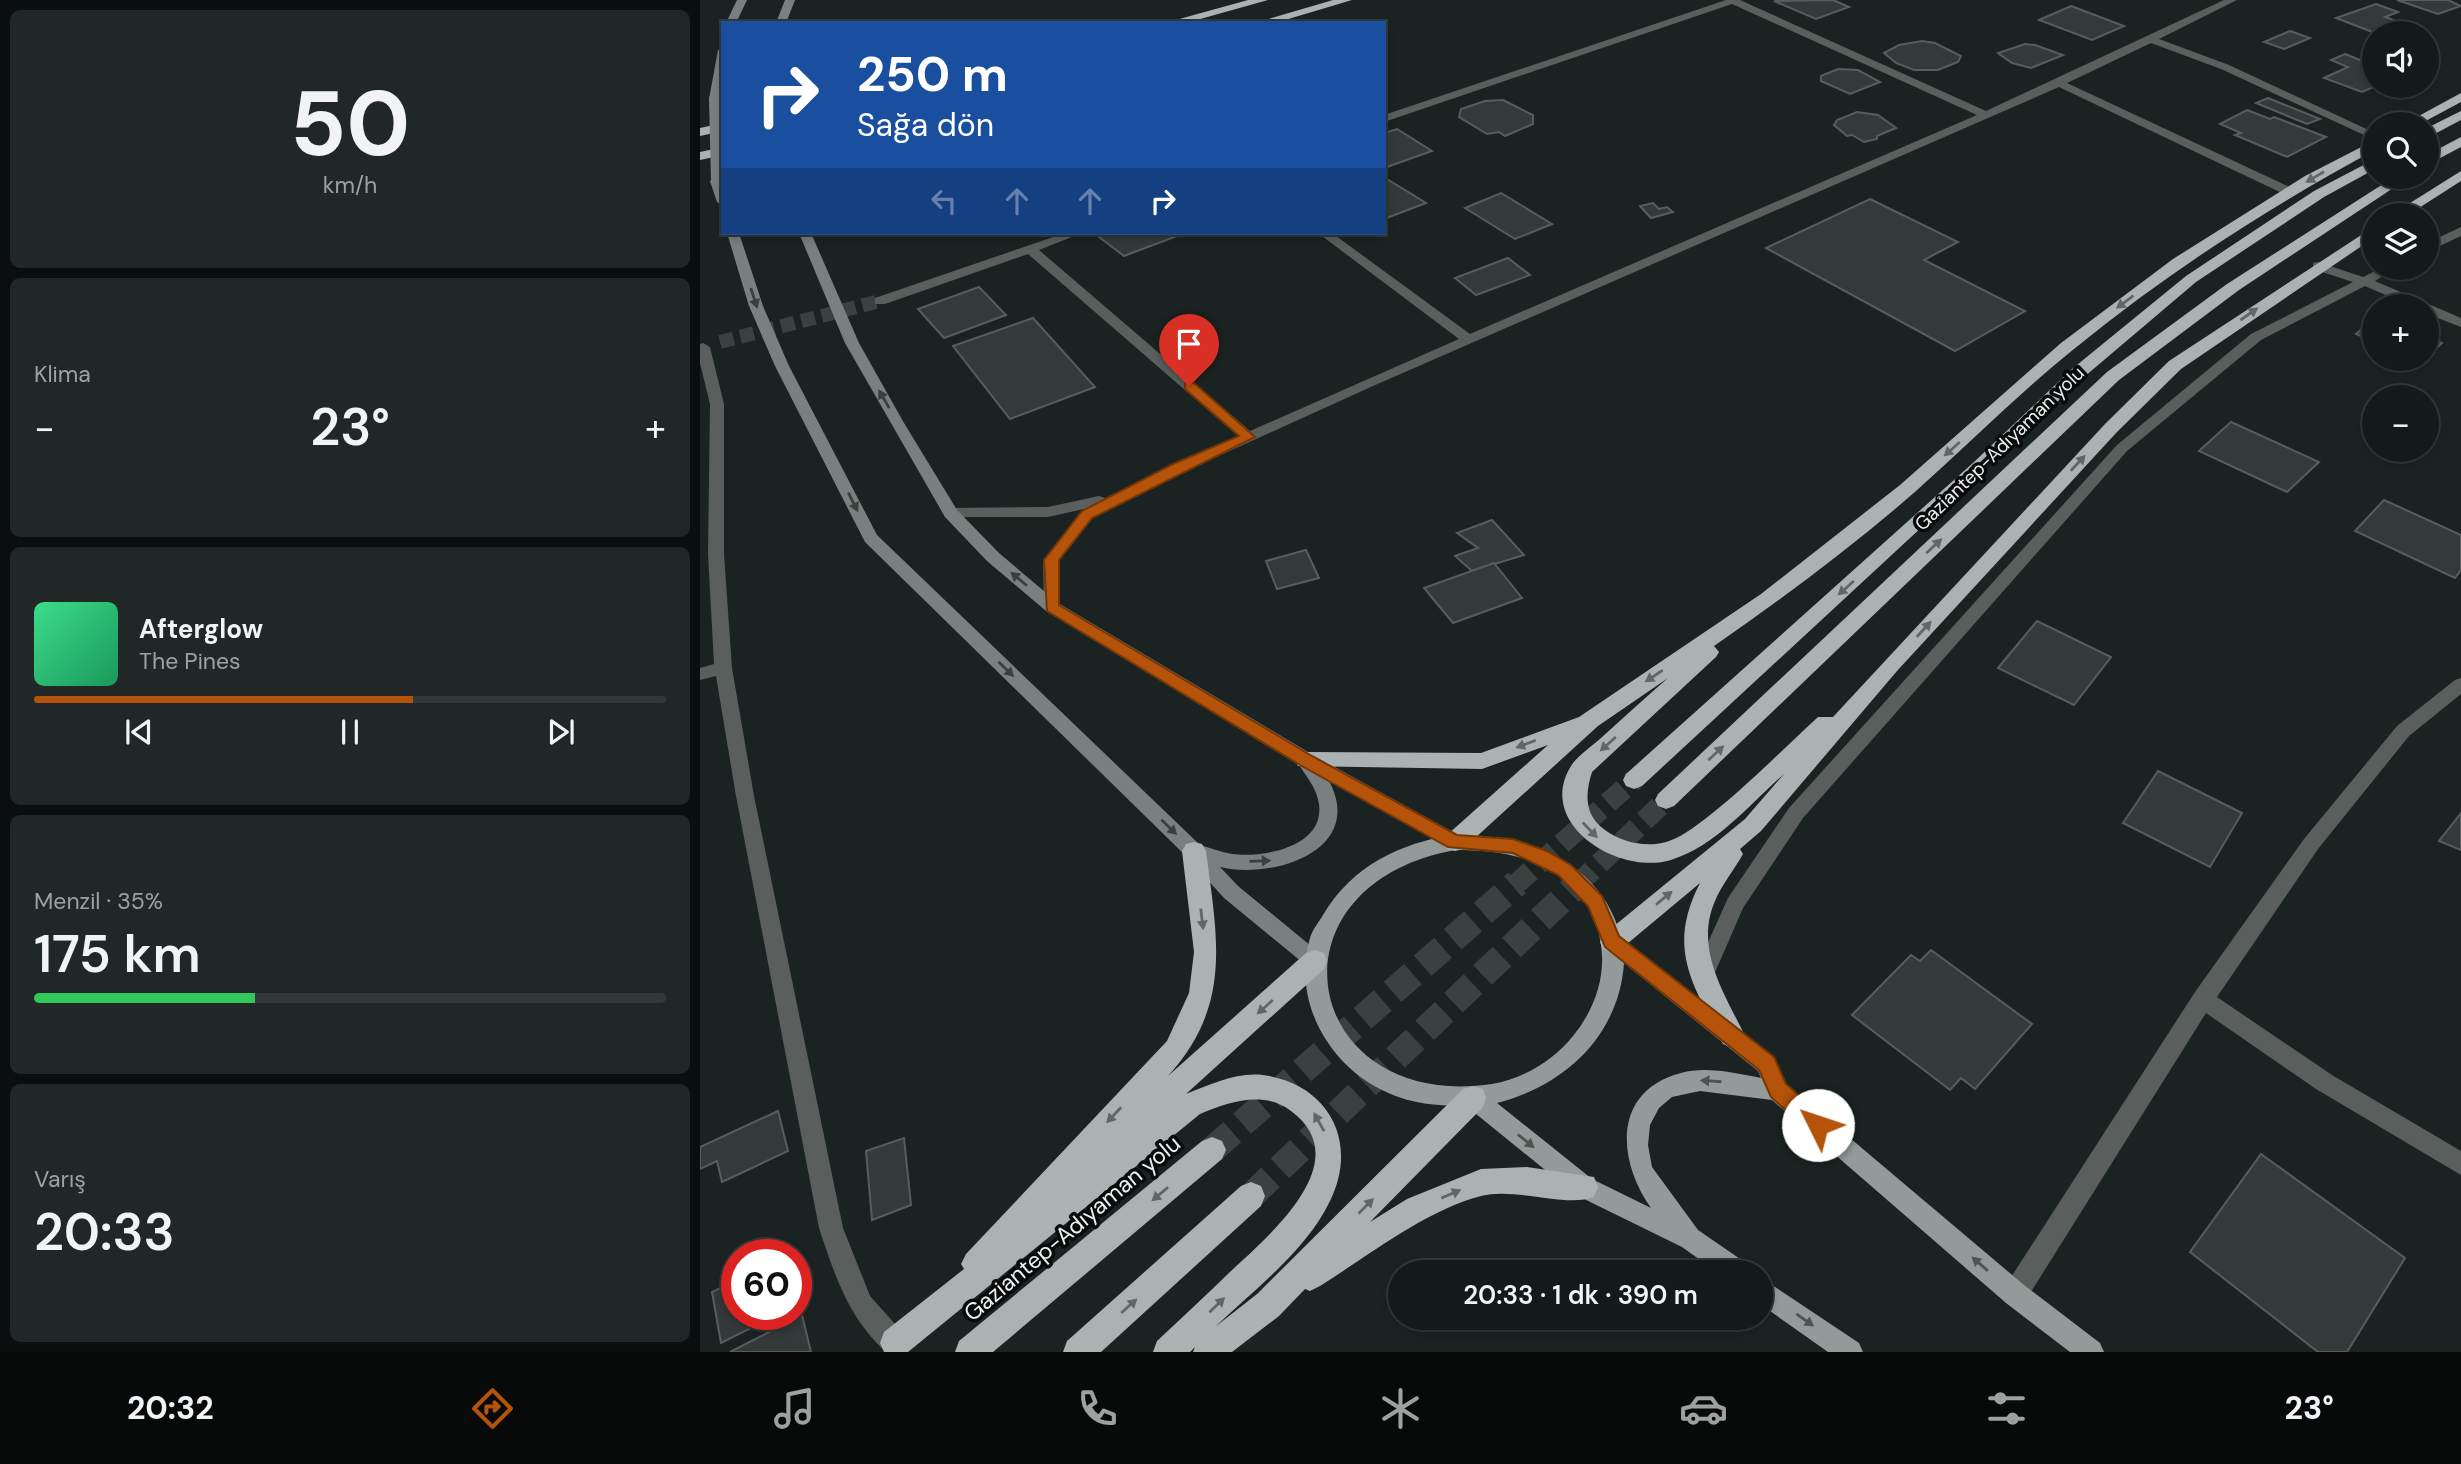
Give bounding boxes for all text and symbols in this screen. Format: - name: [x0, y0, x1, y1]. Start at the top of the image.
- map controls: [2362, 21, 2439, 462]
- button: sound: [2362, 21, 2439, 98]
- text: 250 m: [857, 42, 1008, 106]
- icon: right: [742, 49, 833, 140]
- text: 50: [290, 65, 410, 183]
- text: Sağa dön: [857, 104, 994, 146]
- button: search: [2362, 112, 2439, 189]
- text: km/h: [323, 170, 377, 200]
- one-way arrow: [2305, 171, 2325, 183]
- icon: left: [925, 182, 963, 220]
- icon: ahead: [998, 182, 1036, 220]
- icon: ahead: [1071, 182, 1109, 220]
- icon: right: [1144, 182, 1182, 220]
- button: layers: [2362, 203, 2439, 280]
- one-way arrow: [749, 287, 760, 308]
- button: +: [2362, 294, 2439, 371]
- one-way arrow: [2116, 295, 2134, 309]
- one-way arrow: [2240, 307, 2258, 321]
- pin: [1159, 314, 1219, 386]
- icon: arrive: [1170, 325, 1208, 363]
- text: Klima: [34, 359, 91, 389]
- street label: Gaziantep-Adıyaman yolu: [1909, 361, 2089, 536]
- button: −: [2362, 385, 2439, 462]
- one-way arrow: [878, 389, 890, 409]
- text: 23°: [310, 393, 390, 461]
- text: −: [34, 403, 55, 453]
- text: +: [645, 403, 666, 453]
- one-way arrow: [1943, 441, 1961, 457]
- one-way arrow: [2070, 455, 2086, 472]
- one-way arrow: [847, 492, 858, 512]
- one-way arrow: [1925, 539, 1942, 555]
- one-way arrow: [1010, 571, 1028, 587]
- one-way arrow: [1837, 580, 1855, 596]
- text: Afterglow: [139, 612, 263, 646]
- one-way arrow: [1915, 621, 1931, 638]
- text: The Pines: [139, 646, 241, 676]
- one-way arrow: [997, 660, 1014, 677]
- one-way arrow: [1645, 669, 1664, 682]
- icon: previous: [120, 713, 158, 751]
- icon: pause: [331, 713, 369, 751]
- icon: next: [542, 713, 580, 751]
- one-way arrow: [1600, 735, 1617, 751]
- one-way arrow: [1516, 739, 1537, 750]
- one-way arrow: [1707, 746, 1724, 762]
- one-way arrow: [1160, 818, 1177, 834]
- one-way arrow: [1581, 821, 1598, 838]
- one-way arrow: [1250, 855, 1272, 866]
- text: Menzil · 35%: [34, 886, 163, 916]
- one-way arrow: [1656, 891, 1673, 906]
- one-way arrow: [1197, 908, 1208, 930]
- text: 175 km: [34, 920, 201, 988]
- one-way arrow: [1257, 998, 1274, 1014]
- one-way arrow: [1700, 1075, 1722, 1086]
- position arrow: [1781, 1088, 1855, 1162]
- one-way arrow: [1106, 1106, 1122, 1124]
- one-way arrow: [1313, 1113, 1325, 1132]
- street label: Gaziantep-Adıyaman yolu: [957, 1128, 1187, 1328]
- one-way arrow: [1517, 1133, 1535, 1148]
- text: Varış: [34, 1164, 86, 1194]
- one-way arrow: [1151, 1186, 1168, 1201]
- one-way arrow: [1441, 1188, 1462, 1199]
- text: 20:33: [34, 1198, 175, 1266]
- one-way arrow: [1358, 1198, 1374, 1214]
- speed limit sign: 60: [721, 1239, 812, 1330]
- one-way arrow: [1971, 1256, 1989, 1272]
- text: 20:33 · 1 dk · 390 m: [1463, 1278, 1698, 1312]
- one-way arrow: [1209, 1296, 1226, 1313]
- one-way arrow: [1120, 1299, 1137, 1315]
- one-way arrow: [1796, 1313, 1814, 1327]
- icon: directions: [468, 1384, 517, 1433]
- icon: music: [770, 1384, 819, 1433]
- icon: phone: [1073, 1384, 1122, 1433]
- icon: climate: [1376, 1384, 1425, 1433]
- icon: car: [1679, 1384, 1728, 1433]
- icon: filters: [1982, 1384, 2031, 1433]
- text: 20:32: [127, 1387, 214, 1429]
- text: 23°: [2285, 1387, 2334, 1429]

